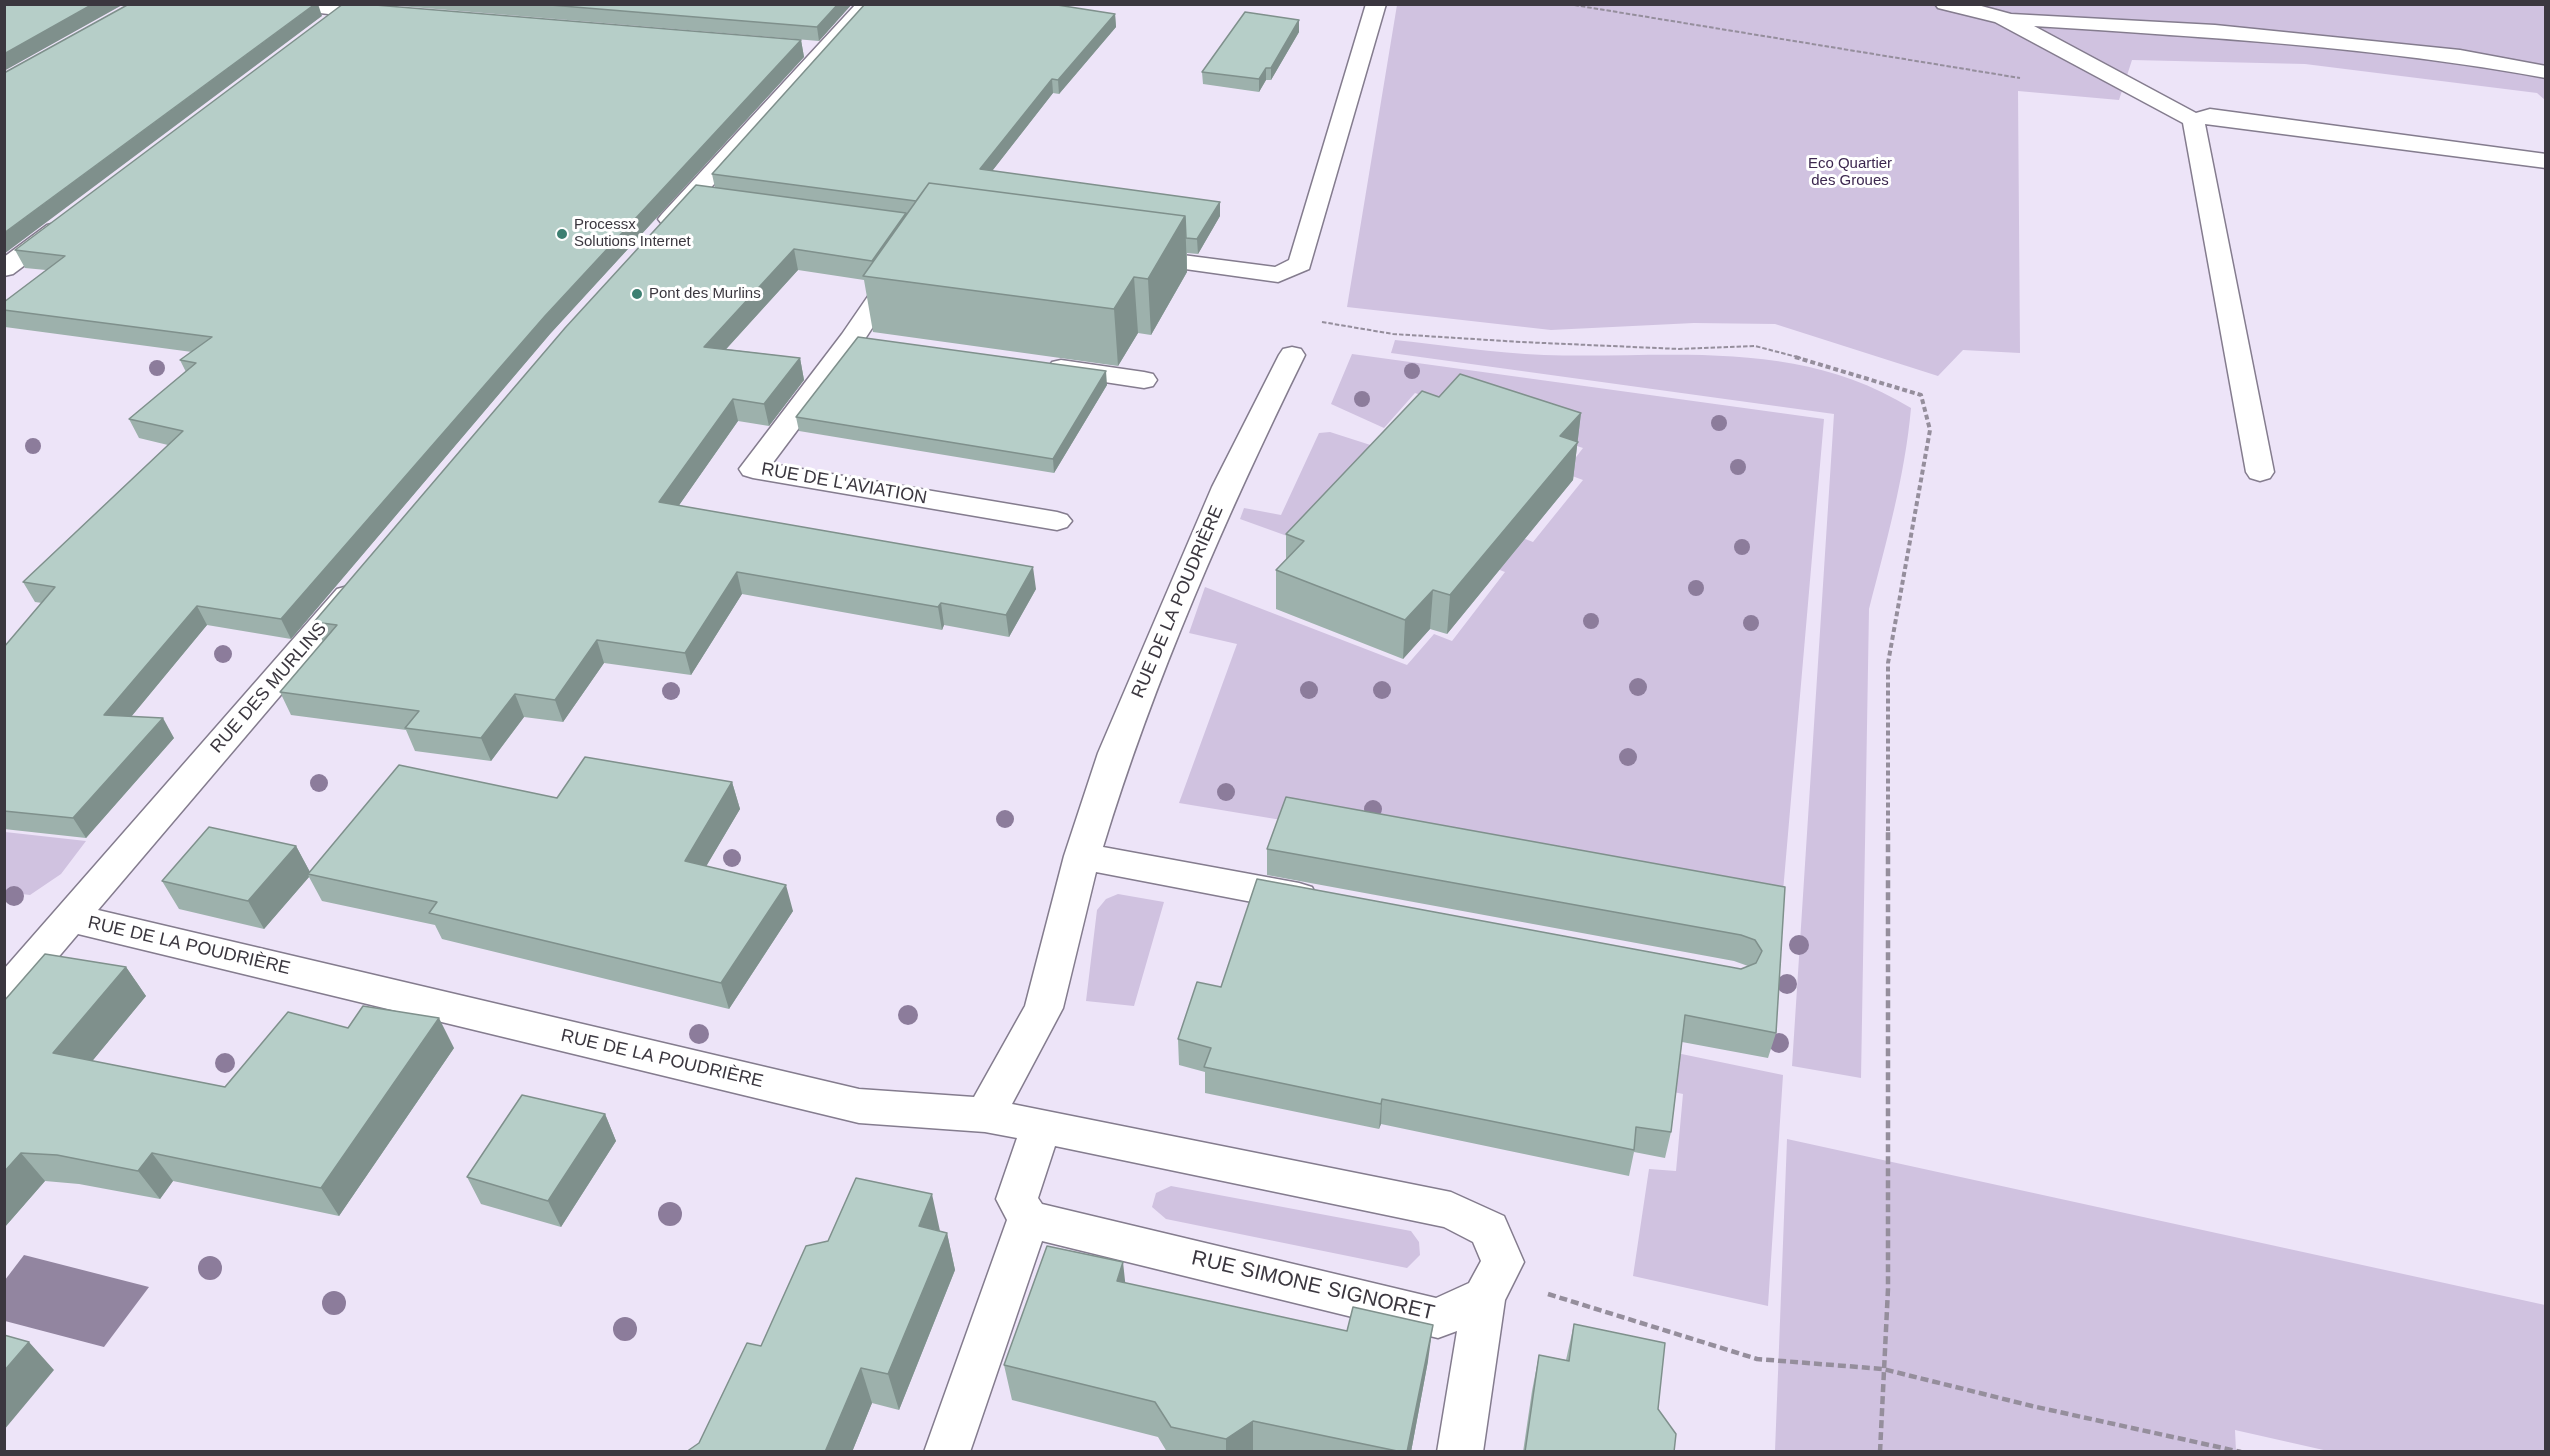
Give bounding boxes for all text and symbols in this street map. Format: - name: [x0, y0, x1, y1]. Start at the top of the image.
- park label: Eco Quartier des Groues: [1808, 155, 1892, 190]
- place label: Processx Solutions Internet: [574, 216, 691, 251]
- marker: Processx Solutions Internet: [555, 227, 569, 241]
- place label: Pont des Murlins: [649, 285, 761, 303]
- marker: Pont des Murlins: [630, 287, 644, 301]
- street label: RUE DE L'AVIATION: [759, 459, 929, 509]
- street label: RUE DE LA POUDRIÈRE: [1128, 502, 1228, 702]
- street label: RUE DES MURLINS: [206, 618, 332, 758]
- street label: RUE DE LA POUDRIÈRE: [86, 912, 292, 980]
- street label: RUE DE LA POUDRIÈRE: [559, 1025, 765, 1093]
- street label: RUE SIMONE SIGNORET: [1189, 1246, 1437, 1326]

